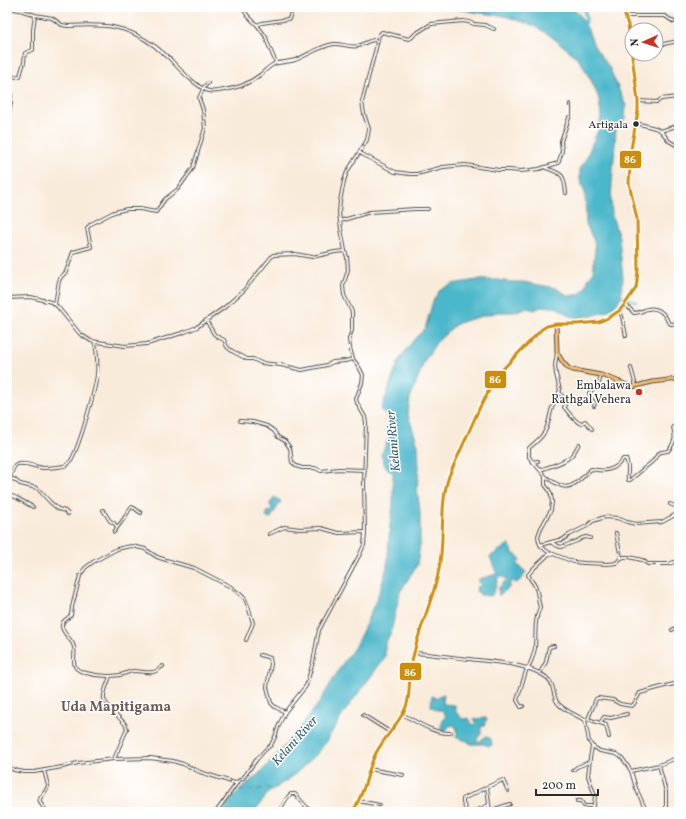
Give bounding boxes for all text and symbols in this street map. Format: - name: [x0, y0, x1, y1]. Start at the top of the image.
- north arrow: [624, 22, 664, 62]
- text: N: [628, 38, 643, 47]
- place label: Artigala: [589, 118, 629, 133]
- marker: Artigala: [631, 119, 641, 129]
- line badge: 86: [619, 150, 642, 169]
- text: 86: [624, 153, 636, 168]
- line badge: 86: [484, 370, 507, 389]
- text: 86: [489, 373, 501, 388]
- place label: Embalawa Rathgal Vehera: [551, 378, 631, 408]
- marker: Embalawa Rathgal Vehera: [634, 387, 644, 397]
- water label: Kelani River: [382, 409, 406, 472]
- line badge: 86: [399, 662, 422, 681]
- text: 86: [404, 666, 416, 681]
- district label: Uda Mapitigama: [61, 698, 171, 717]
- water label: Kelani River: [268, 712, 323, 770]
- scale bar: [536, 771, 598, 797]
- text: 200 m: [542, 778, 576, 794]

